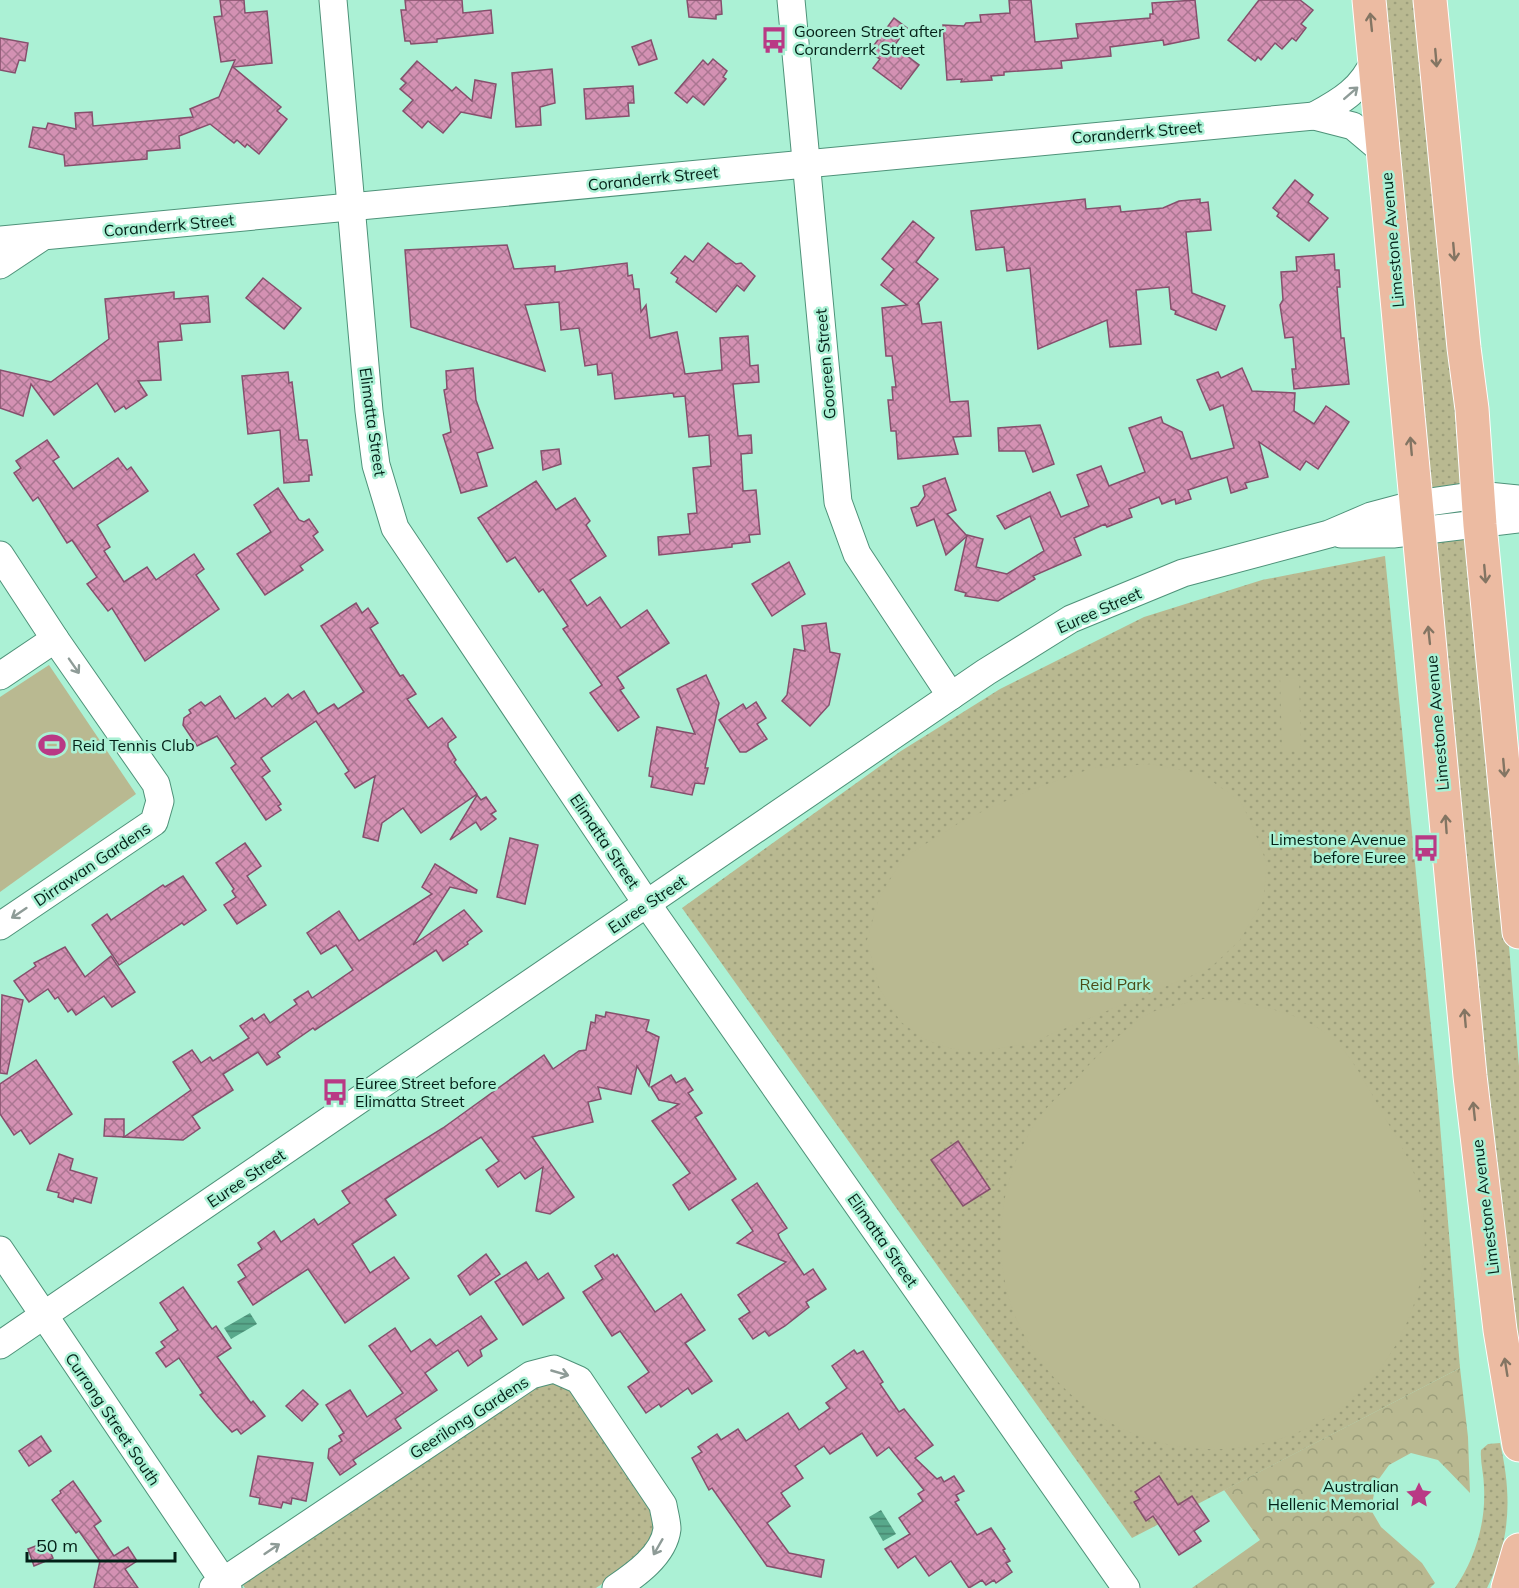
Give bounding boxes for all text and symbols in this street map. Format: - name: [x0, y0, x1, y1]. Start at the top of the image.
- one-way arrow: [1365, 12, 1376, 32]
- place label: Gooreen Street after Coranderrk Street: [794, 21, 944, 59]
- bus stop icon: Gooreen Street after Coranderrk Street: [759, 25, 789, 55]
- one-way arrow: [1431, 48, 1442, 68]
- one-way arrow: [1343, 87, 1359, 100]
- street label: Coranderrk Street: [1071, 116, 1203, 148]
- street label: Coranderrk Street: [587, 161, 719, 195]
- street label: Limestone Avenue: [1376, 171, 1408, 309]
- street label: Coranderrk Street: [103, 209, 235, 241]
- one-way arrow: [1449, 242, 1460, 262]
- street label: Gooreen Street: [810, 308, 840, 420]
- street label: Elimatta Street: [355, 366, 391, 478]
- one-way arrow: [1405, 436, 1416, 456]
- one-way arrow: [1480, 563, 1491, 583]
- street label: Euree Street: [1054, 582, 1145, 637]
- one-way arrow: [1423, 625, 1434, 645]
- street label: Limestone Avenue: [1421, 654, 1453, 792]
- one-way arrow: [68, 658, 80, 674]
- sports icon: Reid Tennis Club: [37, 730, 67, 760]
- place label: Reid Tennis Club: [72, 735, 195, 755]
- one-way arrow: [1499, 757, 1510, 777]
- street label: Elimatta Street: [566, 790, 644, 892]
- one-way arrow: [1440, 814, 1451, 834]
- street label: Dirrawan Gardens: [30, 818, 154, 910]
- place label: Limestone Avenue before Euree: [1270, 829, 1406, 867]
- bus stop icon: Limestone Avenue before Euree: [1411, 833, 1441, 863]
- street label: Euree Street: [604, 870, 690, 938]
- one-way arrow: [11, 907, 27, 919]
- park label: Reid Park: [1080, 974, 1151, 994]
- one-way arrow: [1459, 1008, 1470, 1028]
- place label: Euree Street before Elimatta Street: [355, 1073, 496, 1111]
- bus stop icon: Euree Street before Elimatta Street: [320, 1077, 350, 1107]
- one-way arrow: [1468, 1102, 1479, 1121]
- street label: Limestone Avenue: [1467, 1138, 1503, 1276]
- street label: Euree Street: [203, 1144, 289, 1212]
- street label: Elimatta Street: [843, 1189, 923, 1291]
- street label: Currong Street South: [61, 1349, 165, 1489]
- one-way arrow: [1500, 1358, 1511, 1377]
- one-way arrow: [550, 1368, 569, 1379]
- street label: Geerilong Gardens: [406, 1371, 532, 1463]
- place label: Australian Hellenic Memorial: [1268, 1476, 1399, 1514]
- place icon: Australian Hellenic Memorial: [1404, 1480, 1434, 1510]
- scale bar: [27, 1525, 176, 1563]
- text: 50 m: [36, 1534, 78, 1557]
- one-way arrow: [651, 1538, 663, 1555]
- one-way arrow: [263, 1542, 280, 1555]

